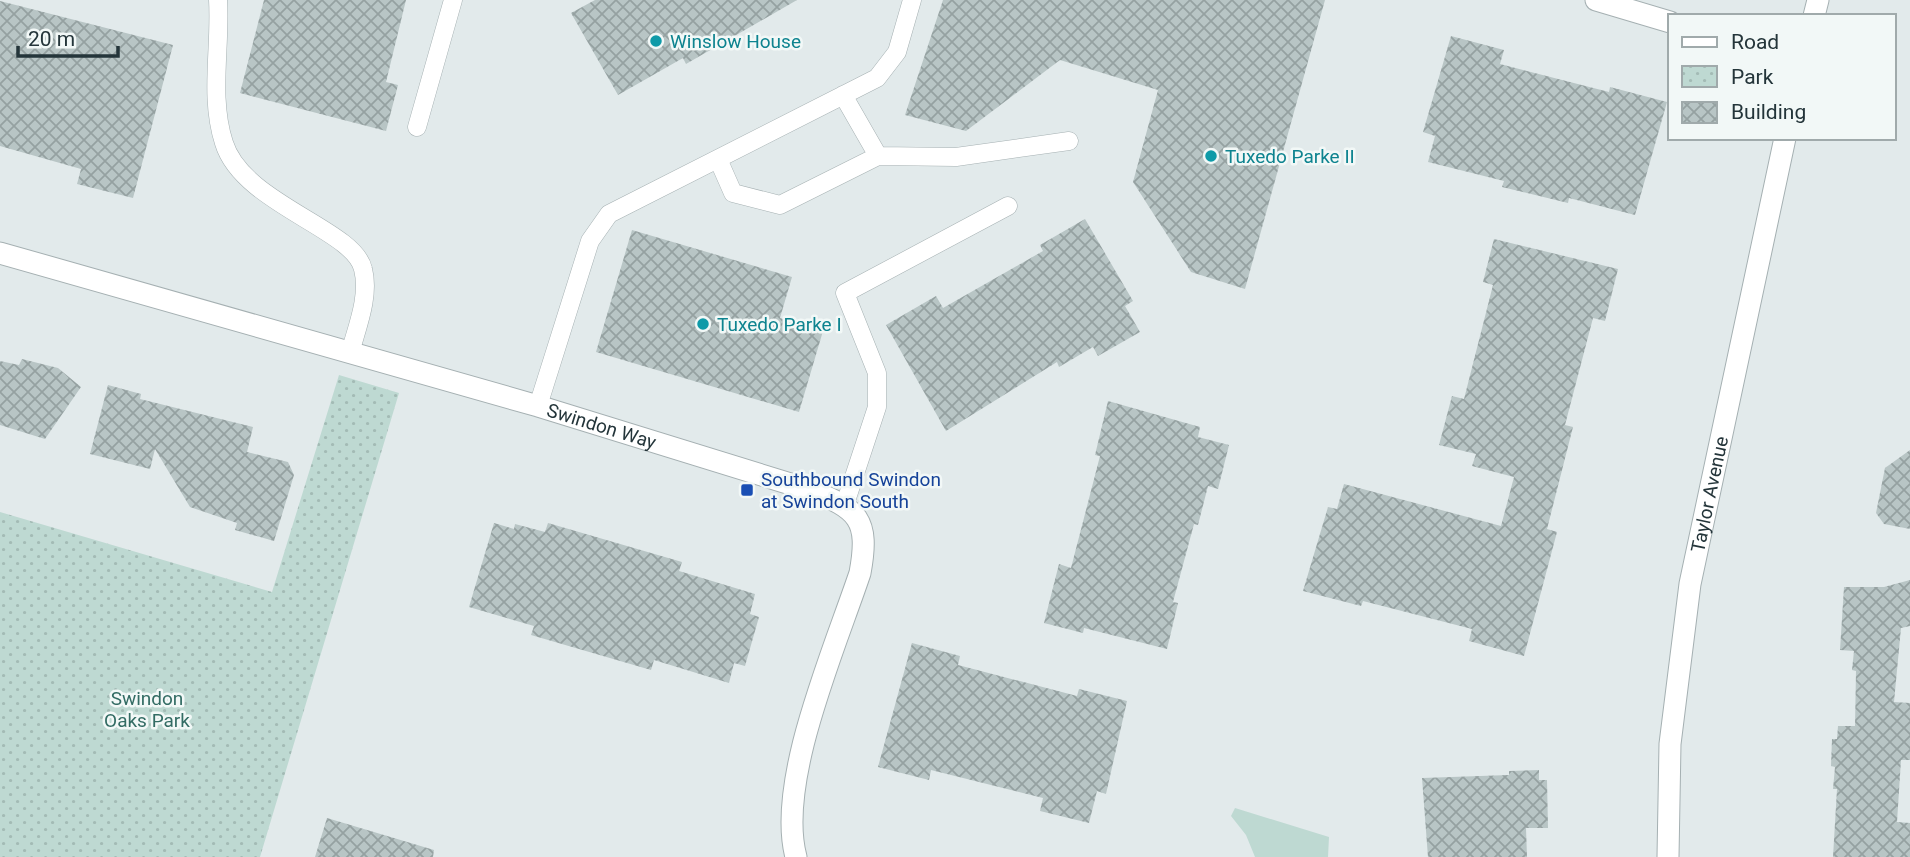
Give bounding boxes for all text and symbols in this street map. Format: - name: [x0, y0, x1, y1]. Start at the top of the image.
- scale bar: [18, 14, 117, 58]
- legend: [1668, 14, 1896, 140]
- text: 20 m: [28, 27, 75, 51]
- place label: Winslow House: [670, 30, 801, 53]
- text: Road: [1731, 30, 1779, 54]
- marker: Winslow House: [648, 33, 664, 49]
- text: Park: [1731, 65, 1774, 89]
- text: Building: [1731, 100, 1806, 124]
- place label: Tuxedo Parke II: [1225, 145, 1355, 168]
- marker: Tuxedo Parke II: [1203, 148, 1219, 164]
- place label: Tuxedo Parke I: [717, 313, 842, 336]
- marker: Tuxedo Parke I: [695, 316, 711, 332]
- street label: Swindon Way: [544, 398, 659, 454]
- street label: Taylor Avenue: [1686, 434, 1733, 555]
- place label: Southbound Swindon at Swindon South: [761, 468, 941, 513]
- marker: Southbound Swindon at Swindon South: [739, 482, 755, 498]
- park label: Swindon Oaks Park: [104, 687, 190, 732]

